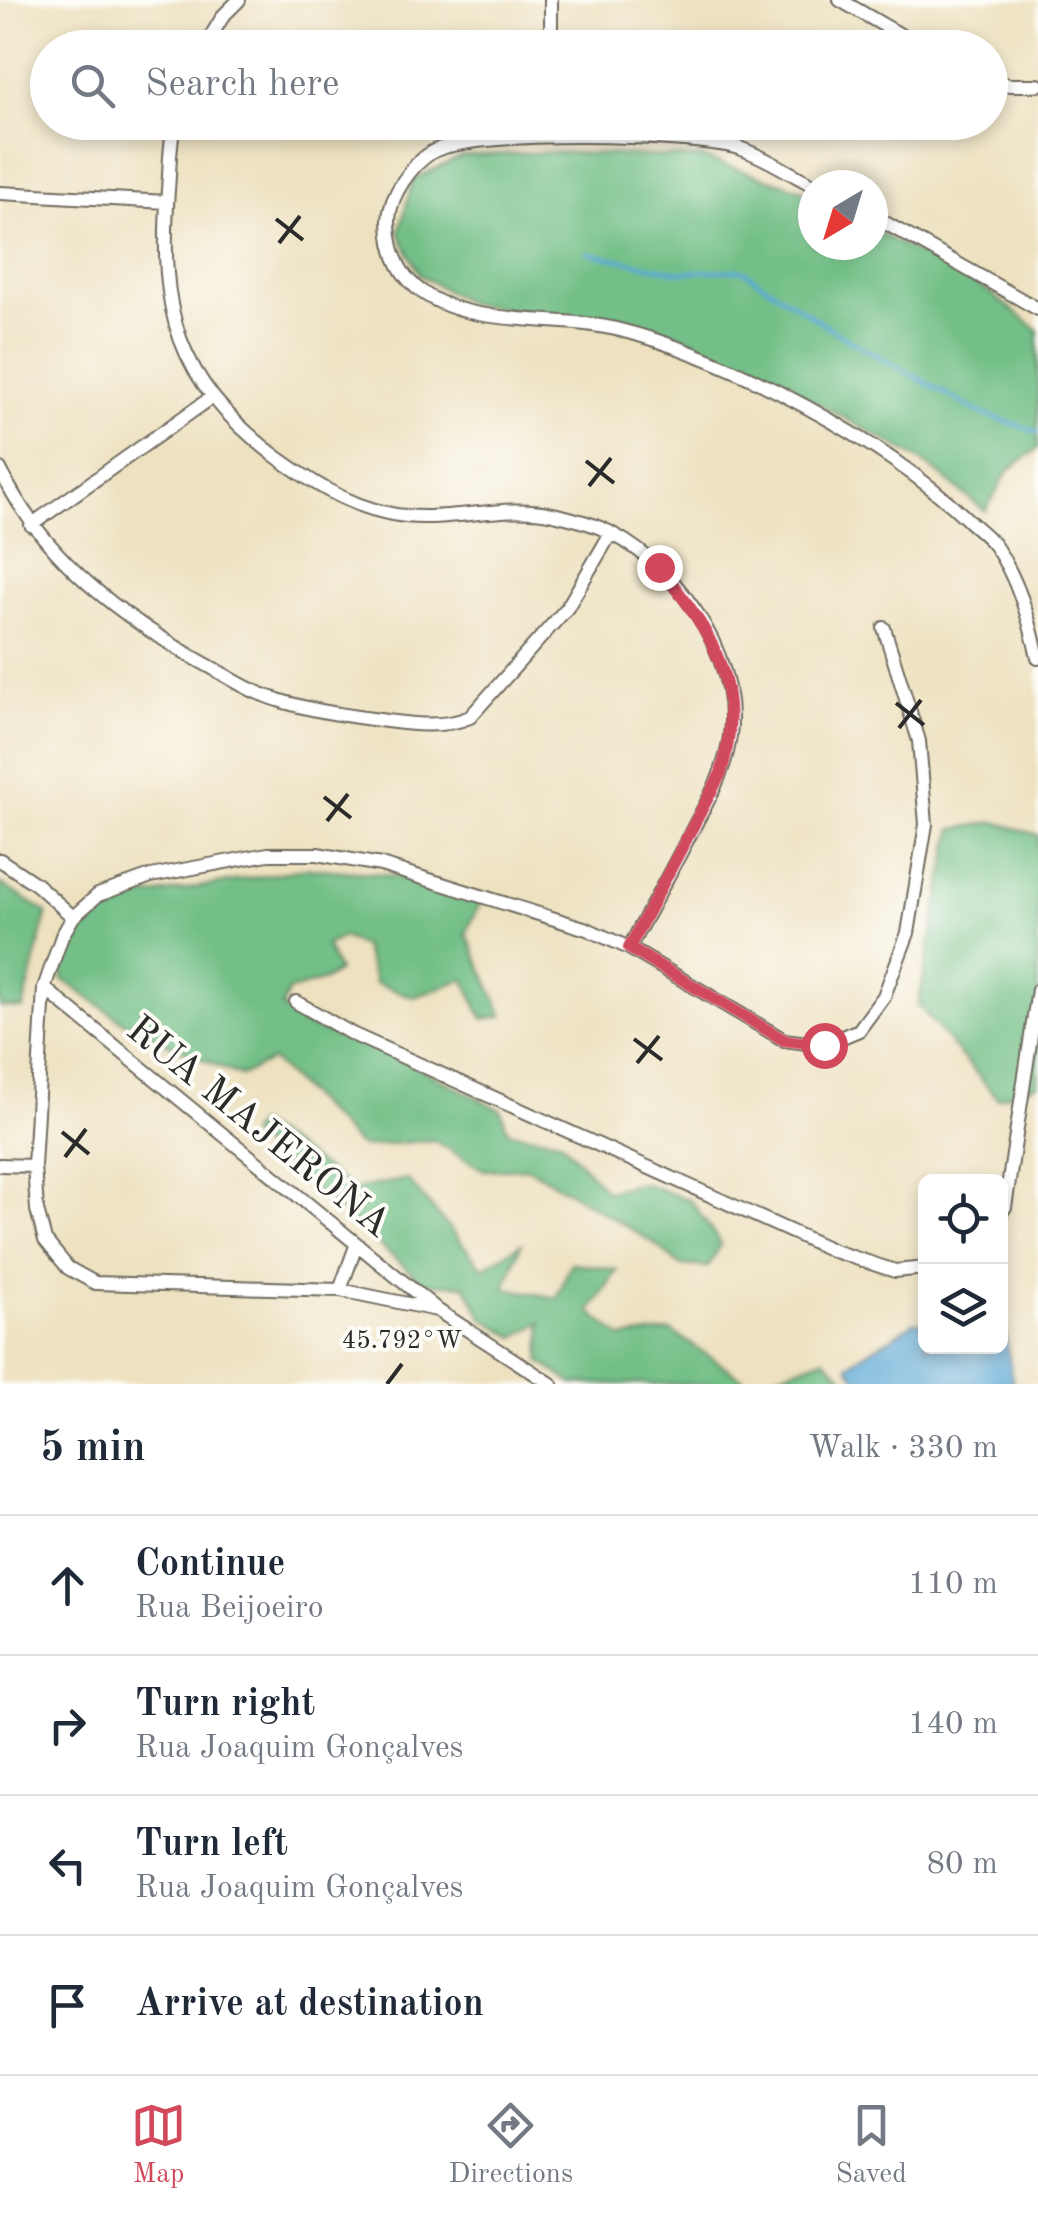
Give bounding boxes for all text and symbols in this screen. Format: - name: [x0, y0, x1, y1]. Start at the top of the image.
- search box: [30, 30, 1008, 140]
- icon: search: [65, 58, 120, 113]
- text: Search here: [145, 66, 340, 104]
- north arrow: [798, 170, 888, 260]
- route end: [637, 545, 683, 591]
- street label: RUA MAJERONA: [118, 1010, 397, 1246]
- route start: [802, 1023, 848, 1069]
- map controls: [918, 1174, 1008, 1354]
- button: locate: [918, 1174, 1008, 1264]
- button: layers: [918, 1264, 1008, 1354]
- text: 45.792°W: [342, 1329, 463, 1354]
- text: 5 min: [40, 1428, 146, 1470]
- text: Walk · 330 m: [808, 1433, 998, 1465]
- text: Continue: [135, 1546, 285, 1584]
- icon: ahead: [40, 1558, 95, 1613]
- text: 110 m: [908, 1569, 998, 1601]
- text: Rua Beijoeiro: [135, 1593, 324, 1625]
- text: Turn right: [135, 1686, 315, 1724]
- icon: right: [40, 1698, 95, 1753]
- text: 140 m: [908, 1709, 998, 1741]
- text: Rua Joaquim Gonçalves: [135, 1733, 464, 1765]
- text: Turn left: [135, 1826, 288, 1864]
- icon: left: [40, 1838, 95, 1893]
- text: 80 m: [927, 1849, 998, 1881]
- text: Rua Joaquim Gonçalves: [135, 1873, 464, 1905]
- icon: arrive: [40, 1978, 95, 2033]
- text: Arrive at destination: [135, 1986, 484, 2024]
- tab: Map: [131, 2098, 186, 2193]
- tab: Directions: [449, 2098, 573, 2193]
- tab: Saved: [835, 2098, 907, 2193]

